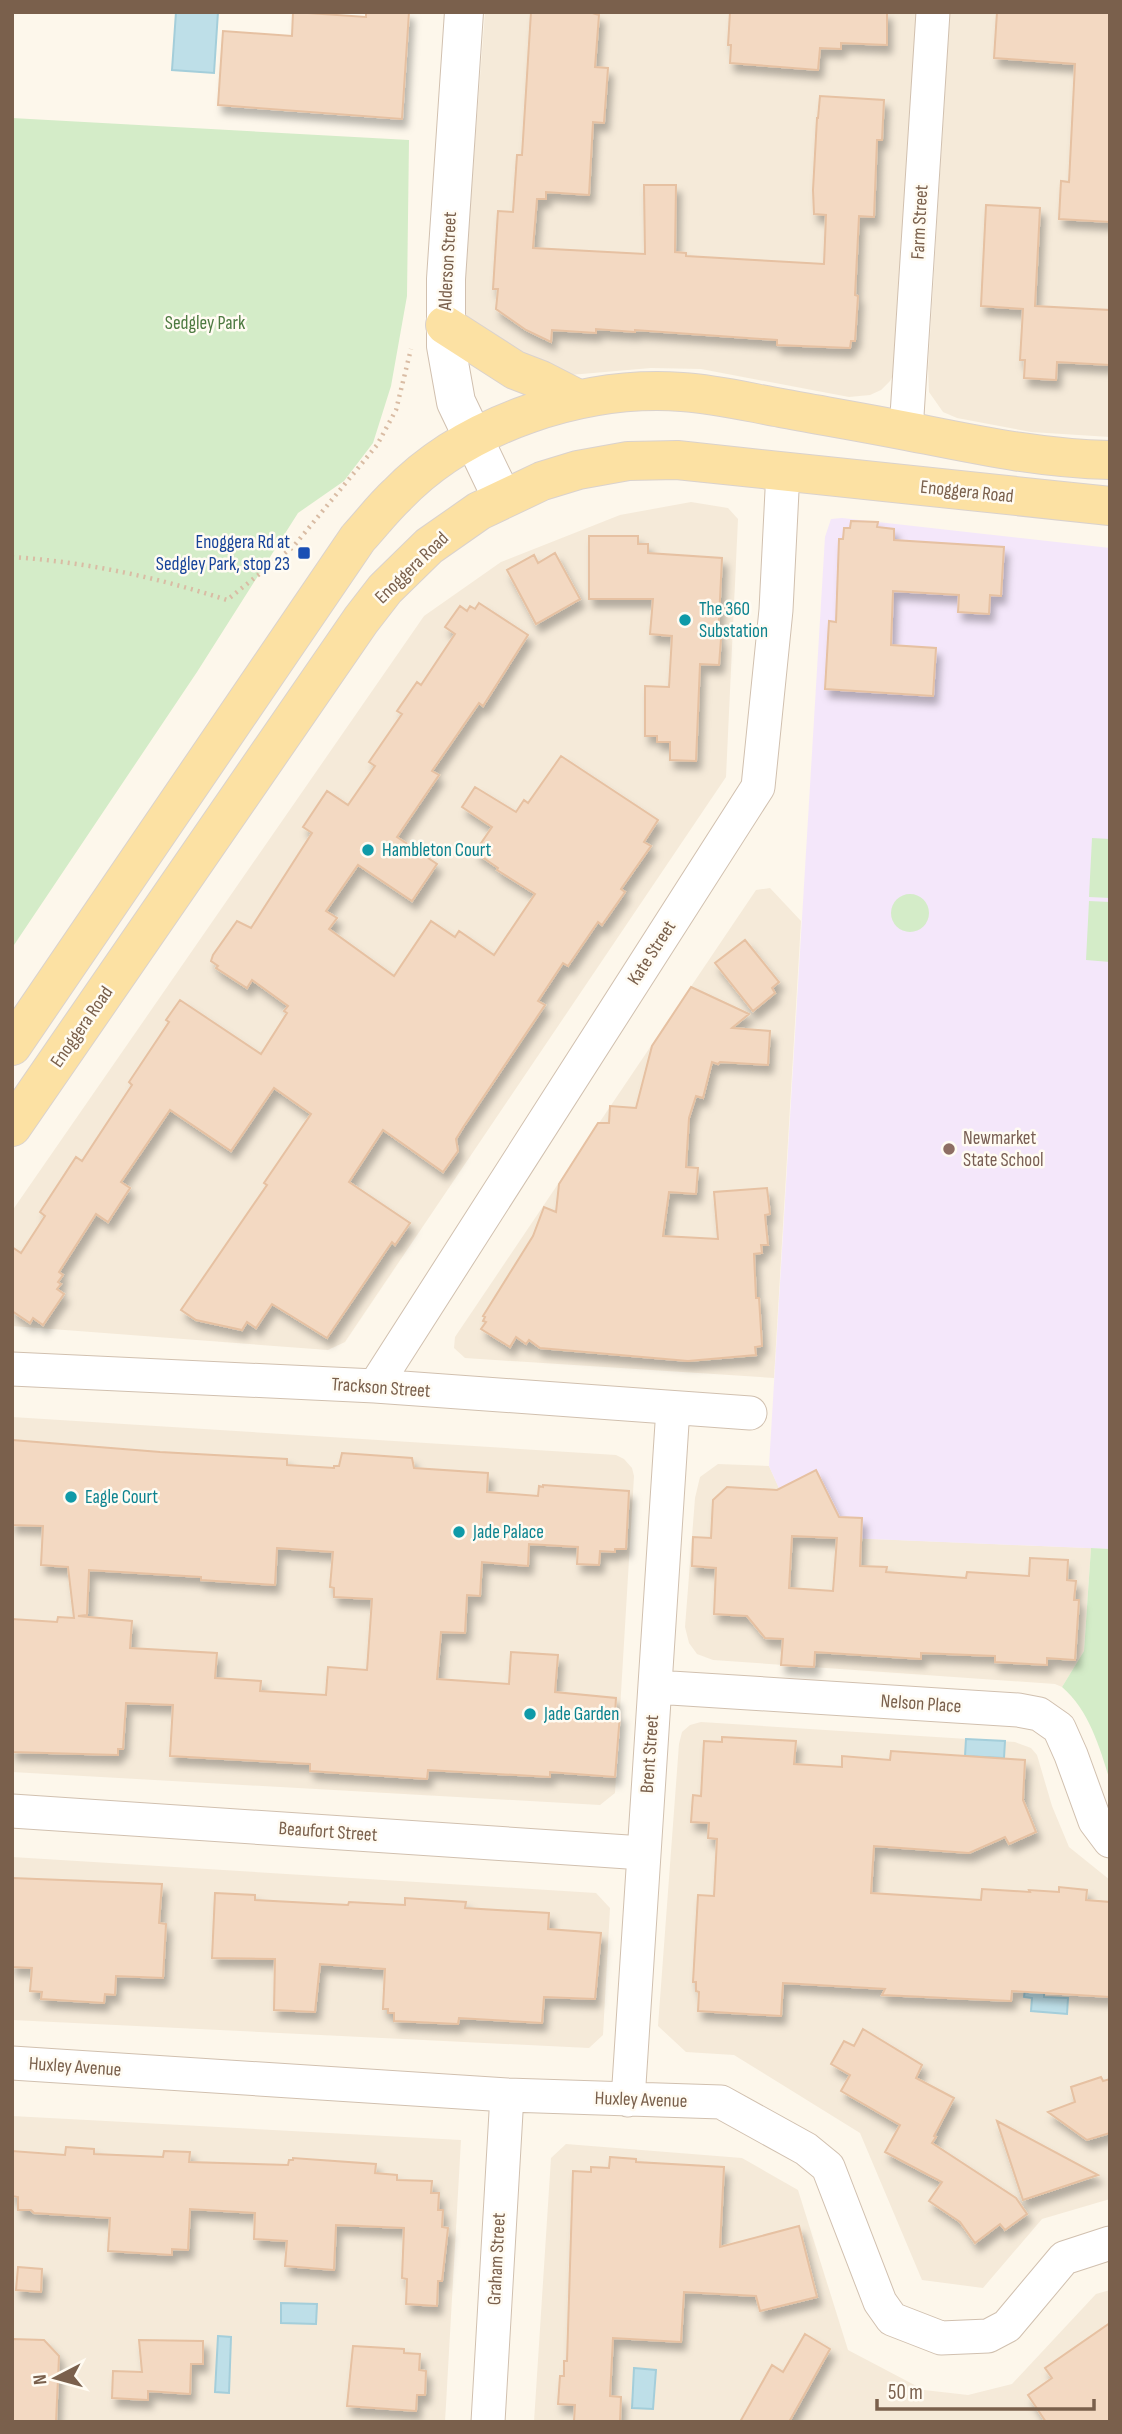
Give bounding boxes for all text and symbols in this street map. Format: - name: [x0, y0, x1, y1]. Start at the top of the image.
- street label: Farm Street: [907, 184, 933, 260]
- street label: Alderson Street: [434, 211, 462, 312]
- park label: Sedgley Park: [165, 312, 246, 335]
- street label: Enoggera Road: [919, 476, 1015, 508]
- street label: Enoggera Road: [370, 527, 454, 609]
- place label: Enoggera Rd at Sedgley Park, stop 23: [156, 531, 290, 576]
- marker: Enoggera Rd at Sedgley Park, stop 23: [296, 545, 312, 561]
- place label: The 360 Substation: [699, 598, 768, 643]
- marker: The 360 Substation: [677, 612, 693, 628]
- place label: Hambleton Court: [382, 839, 491, 862]
- marker: Hambleton Court: [360, 842, 376, 858]
- street label: Kate Street: [623, 916, 681, 990]
- street label: Enoggera Road: [46, 982, 118, 1072]
- place label: Newmarket State School: [963, 1127, 1044, 1172]
- marker: Newmarket State School: [941, 1141, 957, 1157]
- street label: Trackson Street: [331, 1373, 432, 1403]
- place label: Eagle Court: [85, 1486, 158, 1509]
- marker: Eagle Court: [63, 1489, 79, 1505]
- place label: Jade Palace: [472, 1521, 544, 1544]
- marker: Jade Palace: [451, 1524, 467, 1540]
- street label: Nelson Place: [880, 1690, 962, 1718]
- place label: Jade Garden: [543, 1703, 619, 1726]
- marker: Jade Garden: [522, 1706, 538, 1722]
- street label: Brent Street: [636, 1714, 664, 1794]
- street label: Beaufort Street: [278, 1817, 378, 1847]
- street label: Huxley Avenue: [28, 2052, 122, 2082]
- street label: Huxley Avenue: [594, 2087, 688, 2113]
- street label: Graham Street: [483, 2212, 511, 2306]
- north arrow: [21, 2343, 91, 2413]
- scale bar: [877, 2368, 1094, 2412]
- text: N: [29, 2373, 53, 2386]
- text: 50 m: [888, 2380, 923, 2405]

